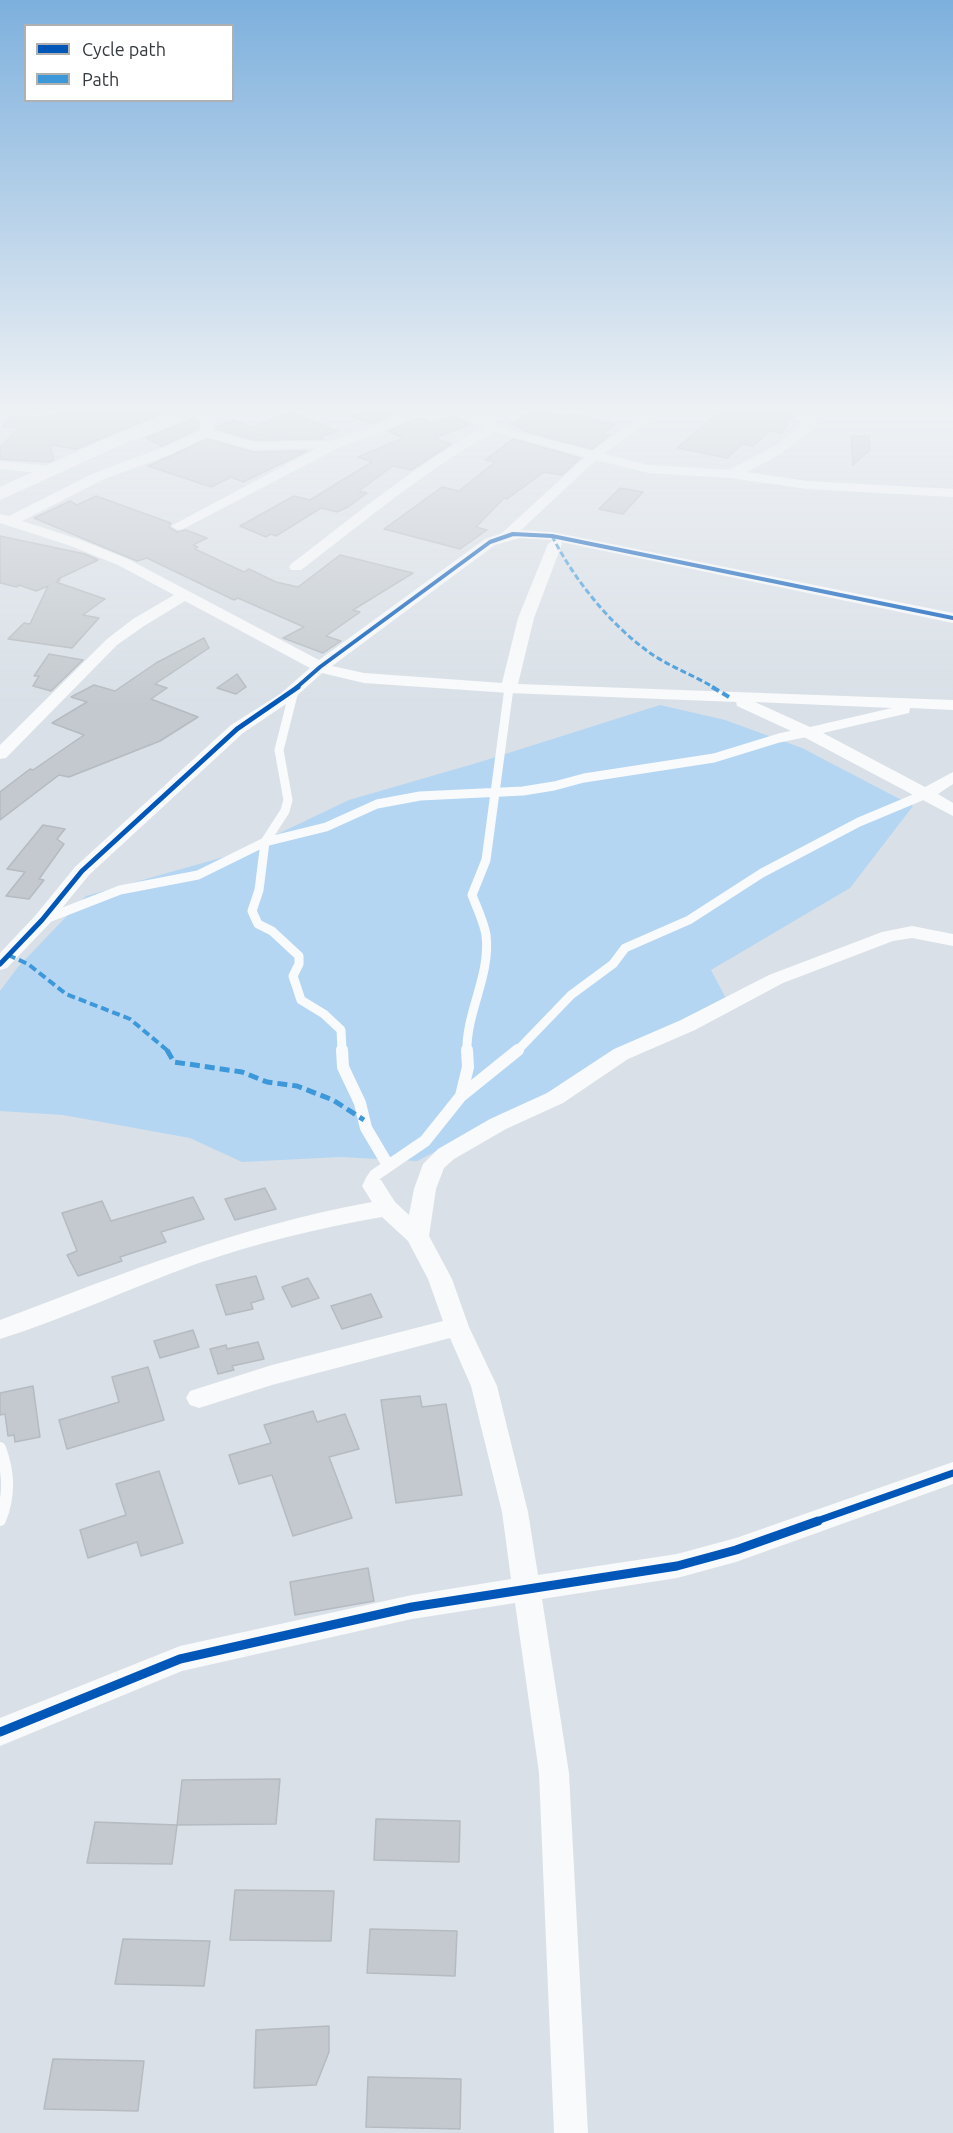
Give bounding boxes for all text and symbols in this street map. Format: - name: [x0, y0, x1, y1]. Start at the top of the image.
- legend: [24, 24, 234, 102]
- text: Cycle path: [82, 39, 166, 59]
- text: Path: [82, 69, 119, 89]

